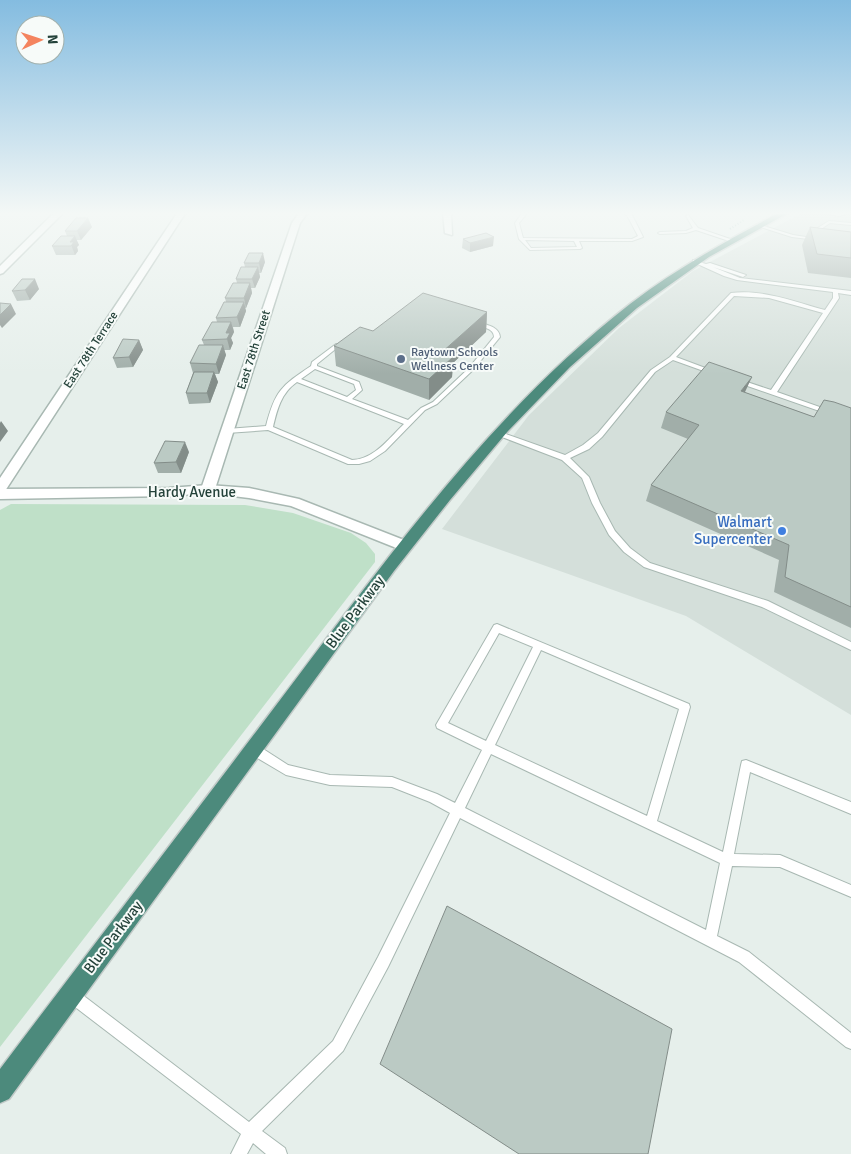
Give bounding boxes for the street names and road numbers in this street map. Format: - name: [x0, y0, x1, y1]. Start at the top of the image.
- street label: East 78th Street: [234, 308, 274, 392]
- street label: East 78th Terrace: [61, 309, 121, 391]
- street label: Hardy Avenue: [148, 483, 236, 501]
- street label: Blue Parkway: [322, 572, 388, 652]
- street label: Blue Parkway: [80, 897, 146, 977]

